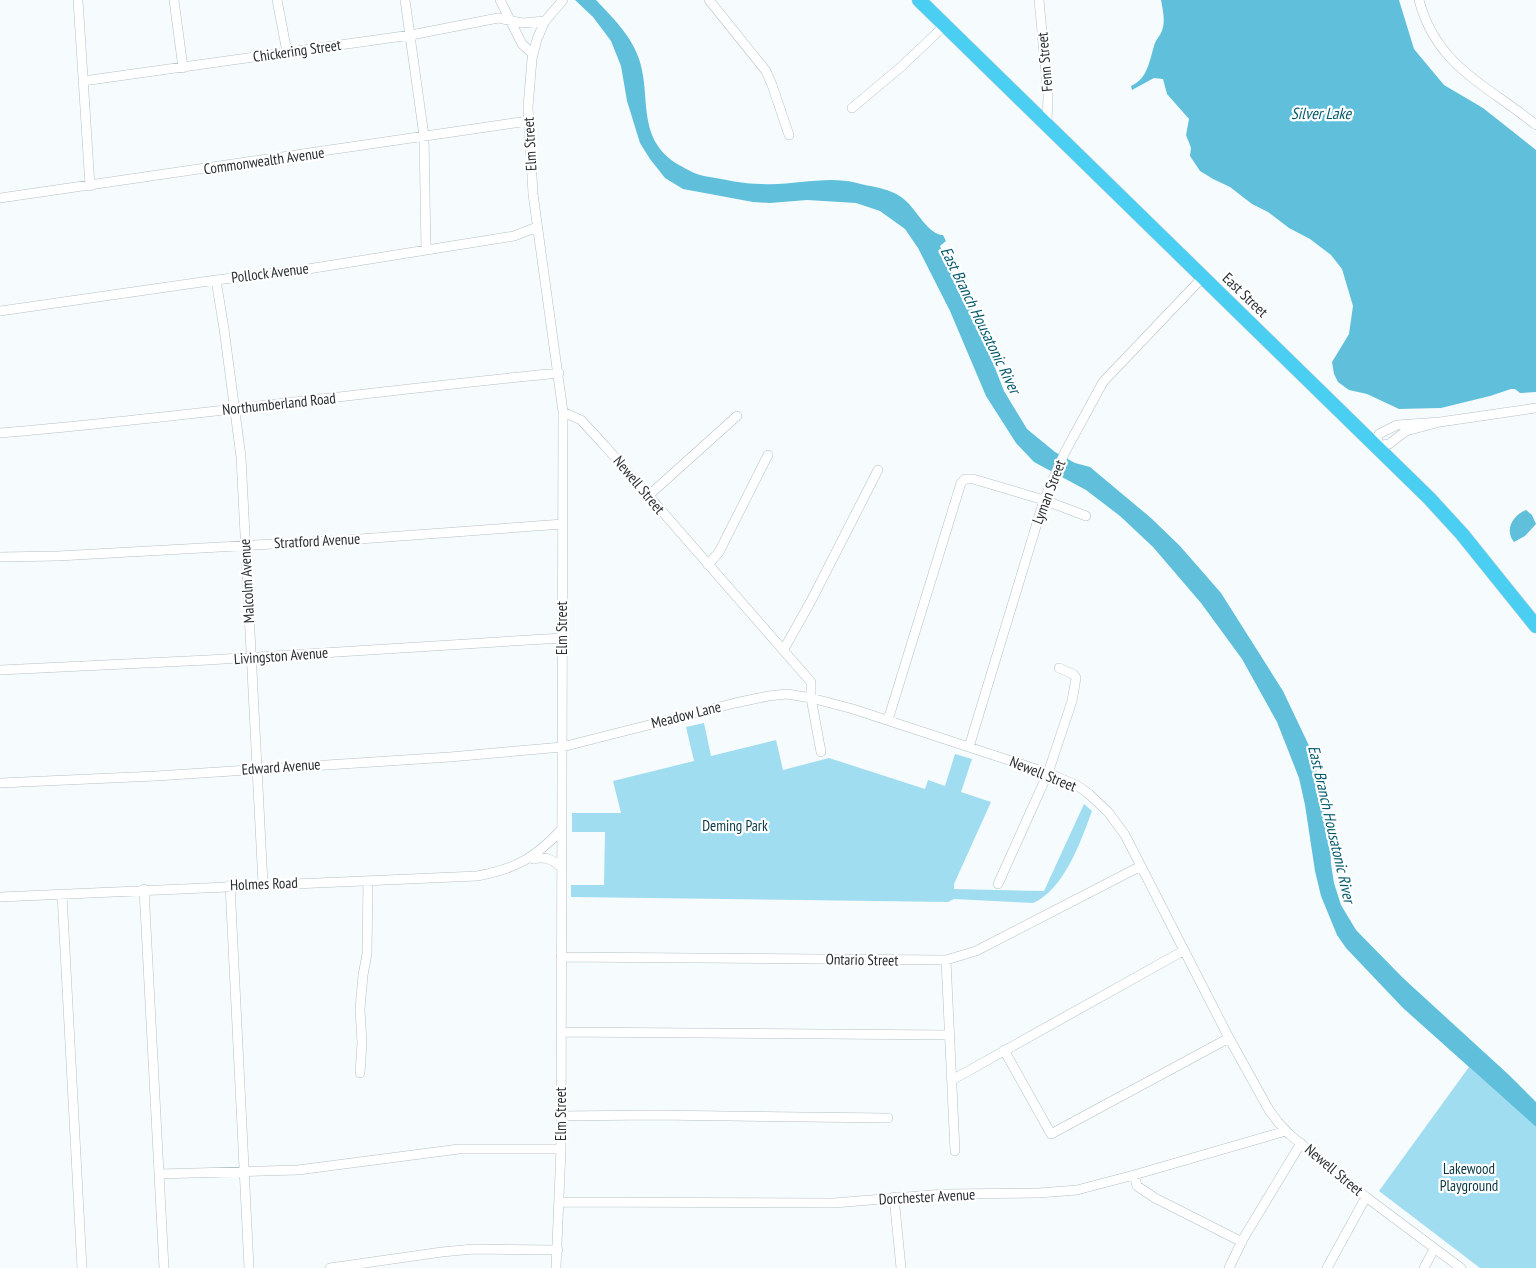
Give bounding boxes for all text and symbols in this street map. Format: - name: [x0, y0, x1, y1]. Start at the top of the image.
- street label: Fenn Street: [1032, 31, 1057, 93]
- street label: Chickering Street: [252, 35, 342, 66]
- water label: Silver Lake: [1291, 103, 1352, 123]
- street label: Elm Street: [519, 117, 540, 171]
- street label: Commonwealth Avenue: [203, 143, 325, 178]
- water label: East Branch Housatonic River: [937, 243, 1026, 399]
- street label: Pollock Avenue: [230, 258, 310, 287]
- street label: East Street: [1219, 268, 1272, 321]
- street label: Northumberland Road: [221, 388, 337, 419]
- street label: Newell Street: [610, 452, 669, 518]
- street label: Lyman Street: [1028, 457, 1069, 527]
- street label: Stratford Avenue: [273, 529, 361, 552]
- street label: Malcolm Avenue: [235, 538, 258, 624]
- street label: Elm Street: [552, 601, 571, 655]
- street label: Livingston Avenue: [233, 643, 329, 668]
- street label: Meadow Lane: [649, 697, 723, 732]
- water label: East Branch Housatonic River: [1304, 743, 1360, 907]
- street label: Newell Street: [1007, 752, 1079, 796]
- street label: Edward Avenue: [241, 754, 321, 779]
- park label: Deming Park: [702, 816, 768, 835]
- street label: Holmes Road: [230, 873, 298, 894]
- street label: Ontario Street: [825, 949, 899, 970]
- street label: Elm Street: [551, 1087, 570, 1141]
- street label: Newell Street: [1301, 1140, 1367, 1199]
- park label: Lakewood Playground: [1440, 1159, 1498, 1195]
- street label: Dorchester Avenue: [878, 1184, 976, 1209]

